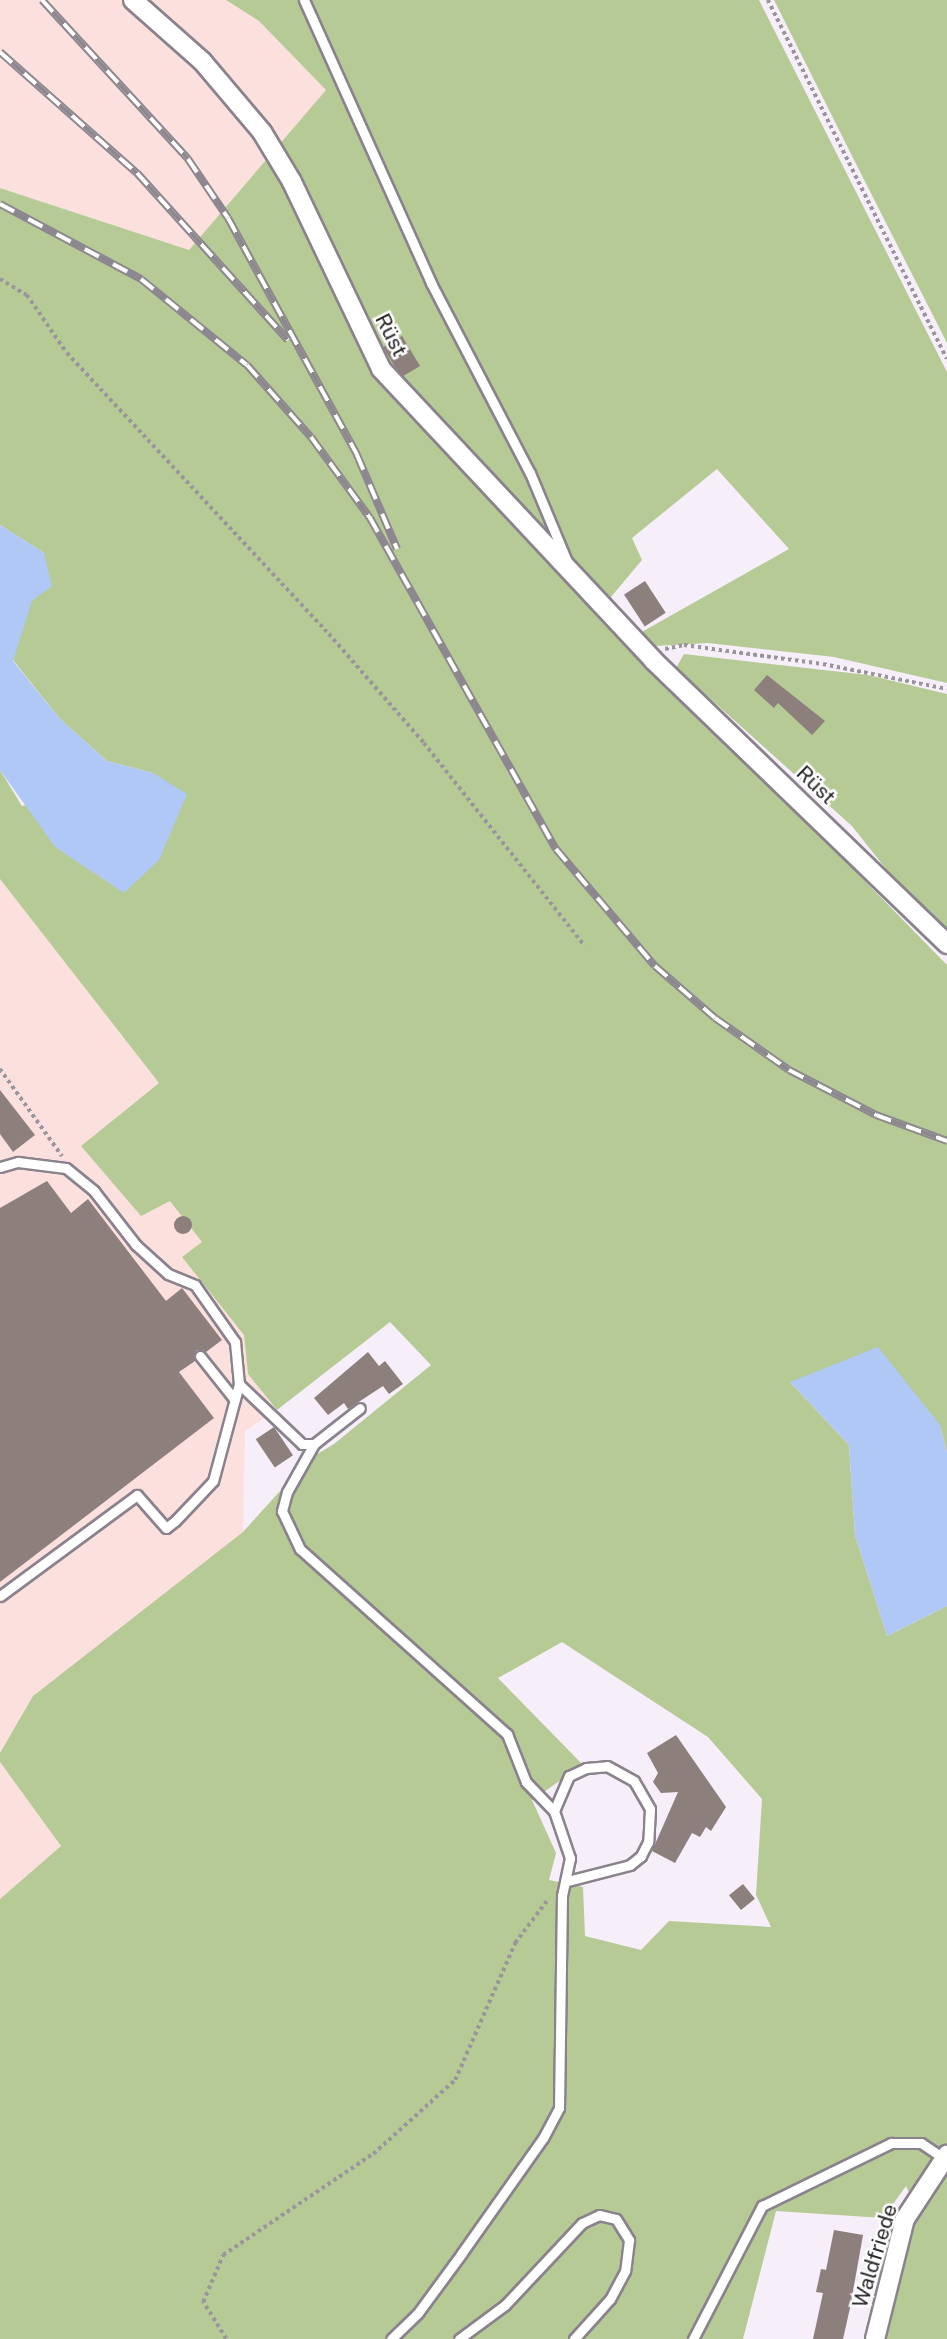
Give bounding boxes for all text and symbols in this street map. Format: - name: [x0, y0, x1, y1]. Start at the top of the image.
- street label: Rüst: [370, 309, 412, 361]
- street label: Rüst: [791, 760, 841, 810]
- street label: Waldfriede: [847, 2201, 903, 2311]

